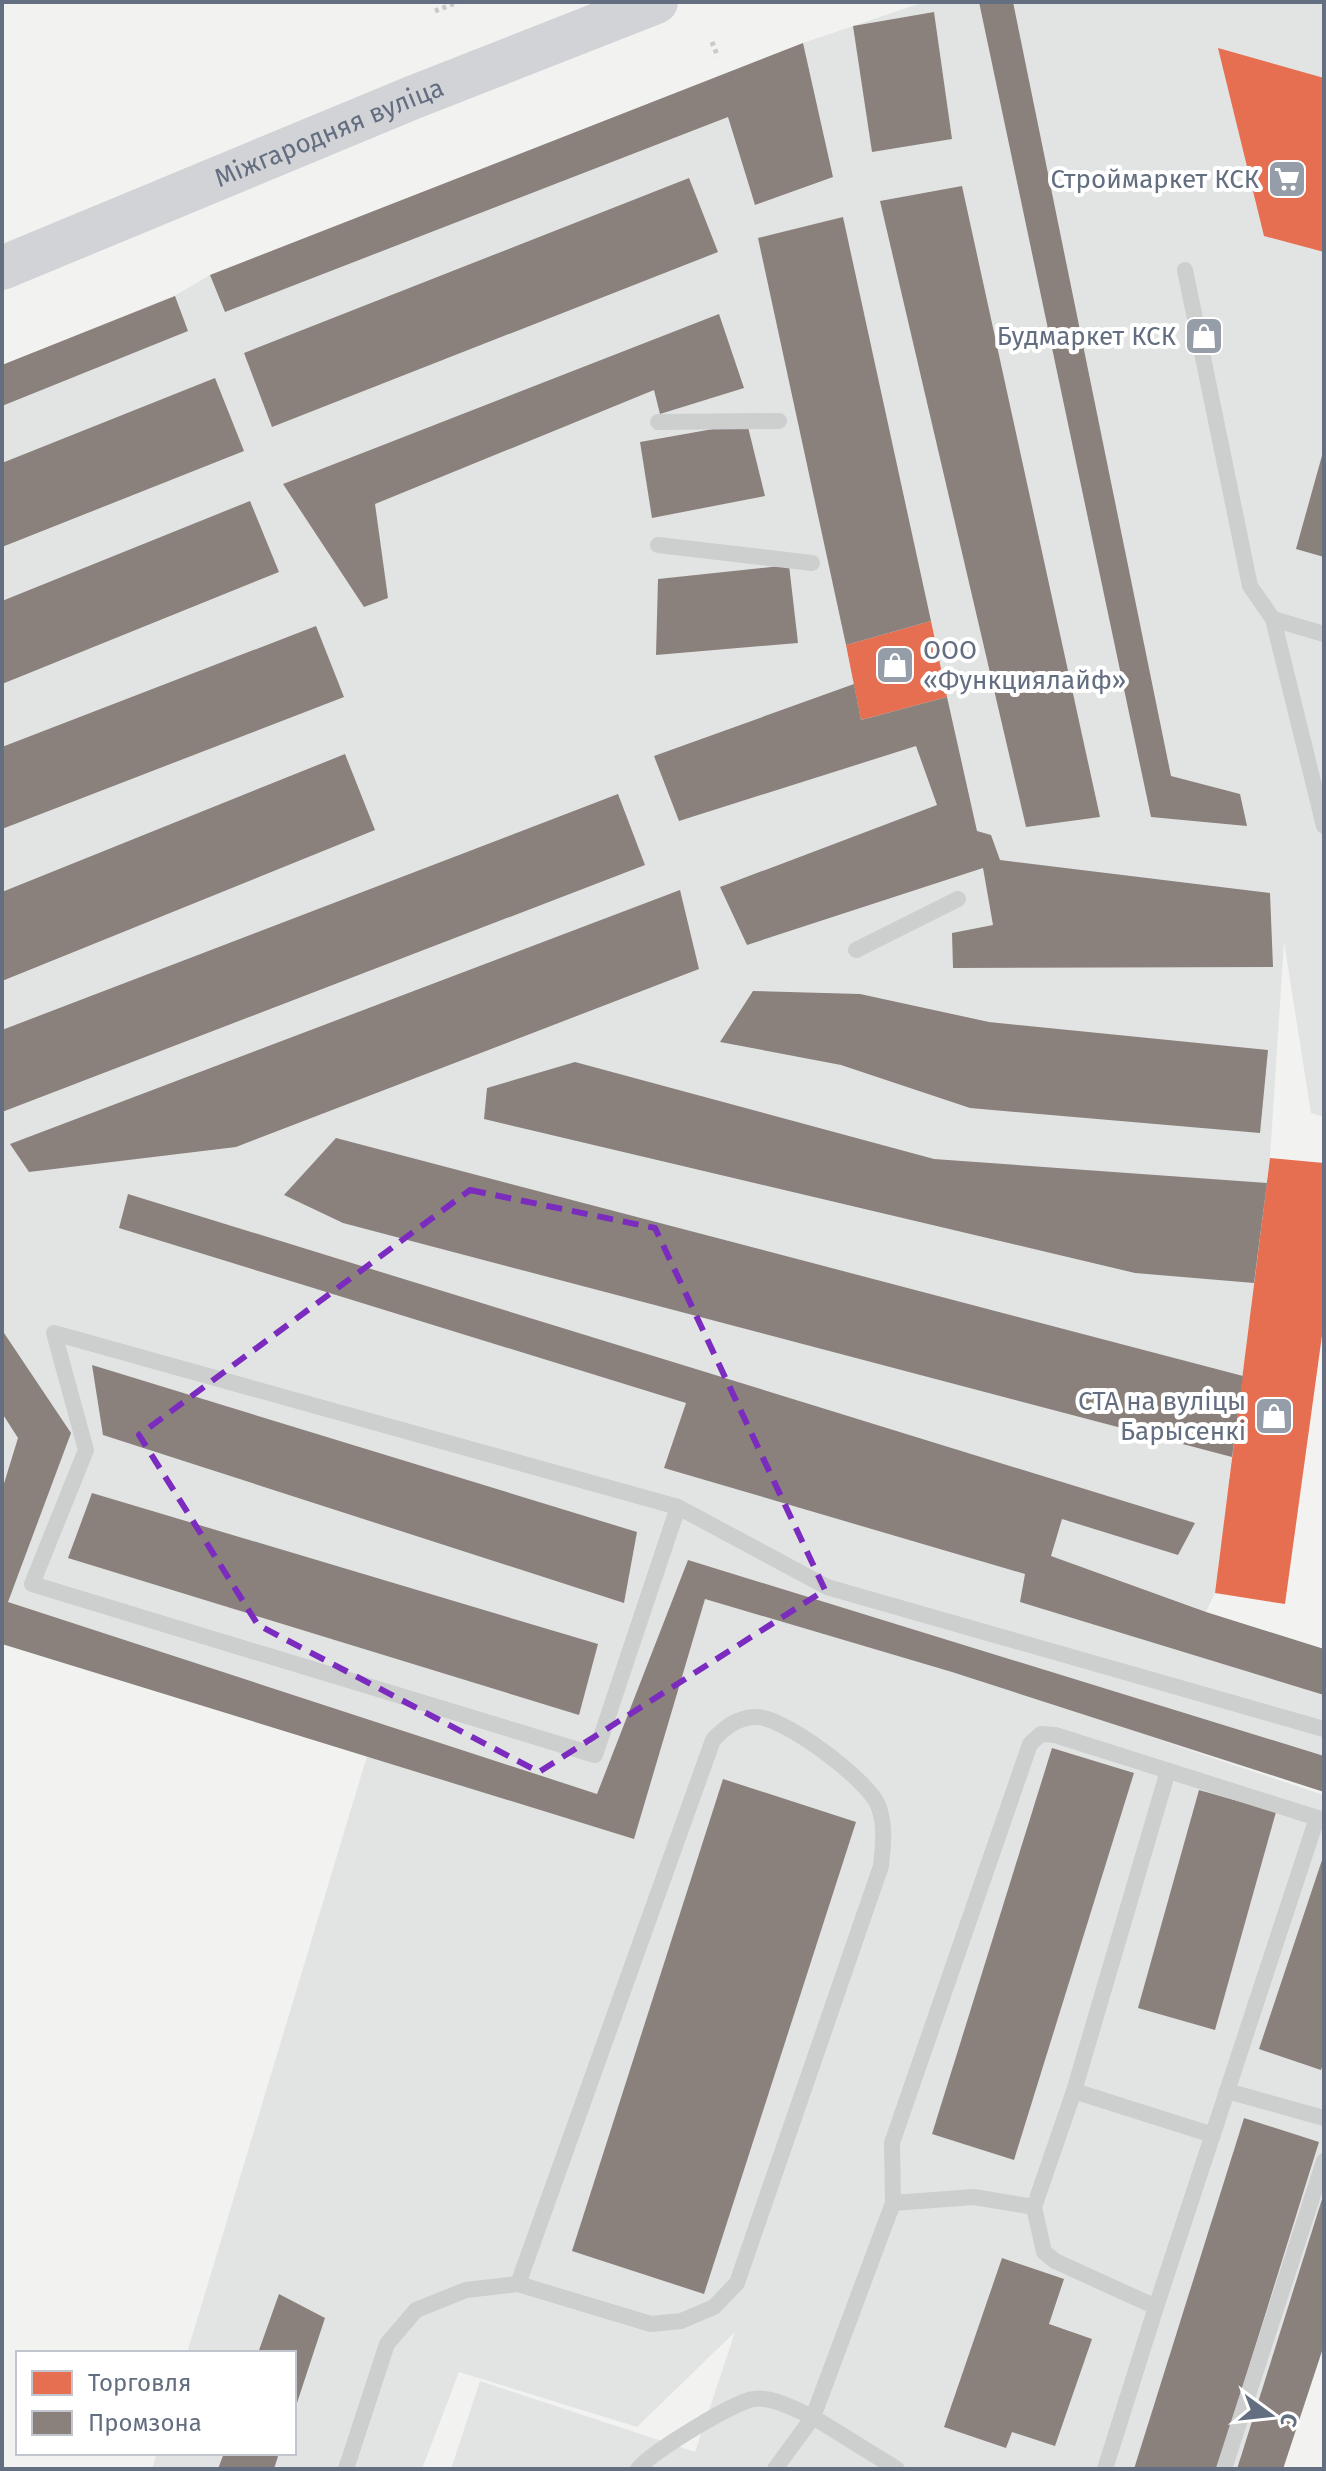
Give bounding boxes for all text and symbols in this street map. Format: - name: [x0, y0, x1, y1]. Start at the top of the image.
- street label: Міжгародняя вуліца: [210, 71, 448, 194]
- supermarket icon: Строймаркет КСК: [1266, 158, 1308, 200]
- place label: Строймаркет КСК: [1051, 164, 1260, 195]
- shop icon: Будмаркет КСК: [1183, 315, 1225, 357]
- place label: Будмаркет КСК: [997, 321, 1177, 352]
- place label: ООО «Функциялайф»: [923, 635, 1126, 696]
- shop icon: ООО «Функциялайф»: [874, 644, 916, 686]
- place label: СТА на вуліцы Барысенкі: [1078, 1386, 1246, 1447]
- shop icon: СТА на вуліцы Барысенкі: [1253, 1395, 1295, 1437]
- legend: [16, 2351, 296, 2455]
- text: Торговля: [88, 2369, 191, 2397]
- north arrow: [1230, 2375, 1310, 2455]
- text: Промзона: [88, 2409, 202, 2437]
- text: С: [1274, 2410, 1304, 2430]

